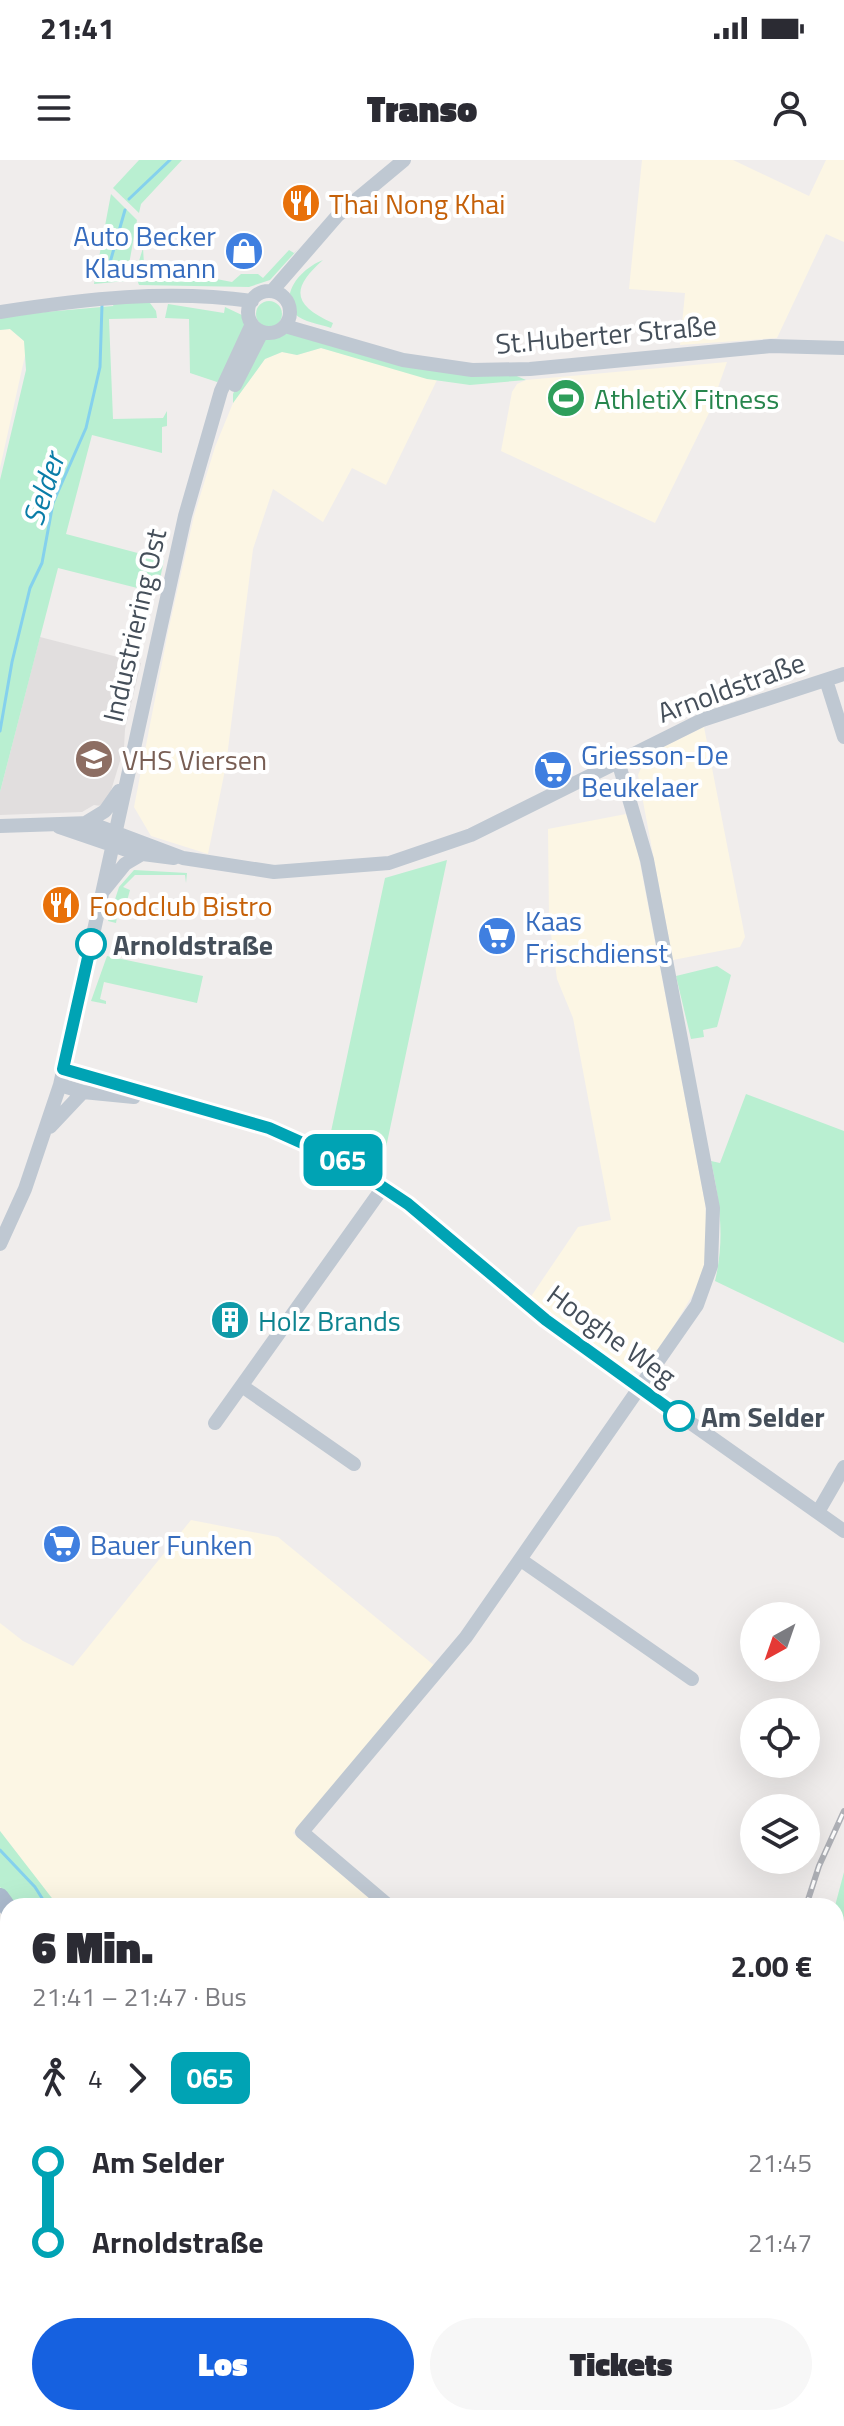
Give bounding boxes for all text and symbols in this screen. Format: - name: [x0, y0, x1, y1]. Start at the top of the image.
- text: 21:41: [40, 5, 115, 51]
- text: Transo: [367, 81, 477, 136]
- icon: menu: [32, 86, 76, 130]
- icon: person: [768, 86, 812, 130]
- restaurant icon: Thai Nong Khai: [280, 182, 322, 224]
- place label: Thai Nong Khai: [329, 182, 505, 225]
- place label: Auto Becker Klausmann: [73, 214, 216, 289]
- shop icon: Auto Becker Klausmann: [223, 230, 265, 272]
- street label: St.Huberter Straße: [494, 303, 718, 365]
- sports icon: AthletiX Fitness: [545, 377, 587, 419]
- place label: AthletiX Fitness: [594, 377, 779, 420]
- water label: Selder: [10, 444, 77, 531]
- street label: Industriering Ost: [91, 524, 177, 726]
- street label: Arnoldstraße: [651, 640, 811, 734]
- place label: Griesson-De Beukelaer: [581, 733, 729, 808]
- school or university icon: VHS Viersen: [73, 738, 115, 780]
- place label: VHS Viersen: [122, 738, 267, 781]
- supermarket icon: Griesson-De Beukelaer: [532, 749, 574, 791]
- restaurant icon: Foodclub Bistro: [40, 884, 82, 926]
- place label: Foodclub Bistro: [89, 884, 272, 927]
- place label: Kaas Frischdienst: [525, 899, 668, 974]
- supermarket icon: Kaas Frischdienst: [476, 915, 518, 957]
- place label: Arnoldstraße: [113, 923, 273, 966]
- marker: Arnoldstraße: [76, 929, 106, 959]
- line badge: 065: [297, 1134, 389, 1186]
- text: 065: [319, 1138, 367, 1181]
- street label: Hooghe Weg: [538, 1273, 686, 1397]
- building icon: Holz Brands: [209, 1299, 251, 1341]
- place label: Holz Brands: [258, 1299, 401, 1342]
- place label: Am Selder: [701, 1395, 825, 1438]
- marker: Am Selder: [664, 1401, 694, 1431]
- supermarket icon: Bauer Funken: [41, 1523, 83, 1565]
- place label: Bauer Funken: [90, 1523, 253, 1566]
- north arrow: [740, 1602, 820, 1682]
- map controls: [740, 1602, 820, 1874]
- button: locate: [740, 1698, 820, 1778]
- button: layers: [740, 1794, 820, 1874]
- text: 6 Min.: [32, 1913, 153, 1980]
- text: 2.00 €: [731, 1943, 812, 1989]
- text: 21:41 – 21:47 · Bus: [32, 1977, 247, 2016]
- icon: walk: [32, 2056, 76, 2100]
- icon: forward: [115, 2056, 159, 2100]
- text: 065: [187, 2056, 234, 2099]
- text: 4: [88, 2059, 103, 2098]
- text: Am Selder: [92, 2139, 224, 2185]
- text: 21:45: [748, 2143, 812, 2182]
- text: Arnoldstraße: [92, 2219, 264, 2265]
- text: 21:47: [748, 2223, 812, 2262]
- button: Los: [32, 2318, 414, 2410]
- button: Tickets: [430, 2318, 812, 2410]

